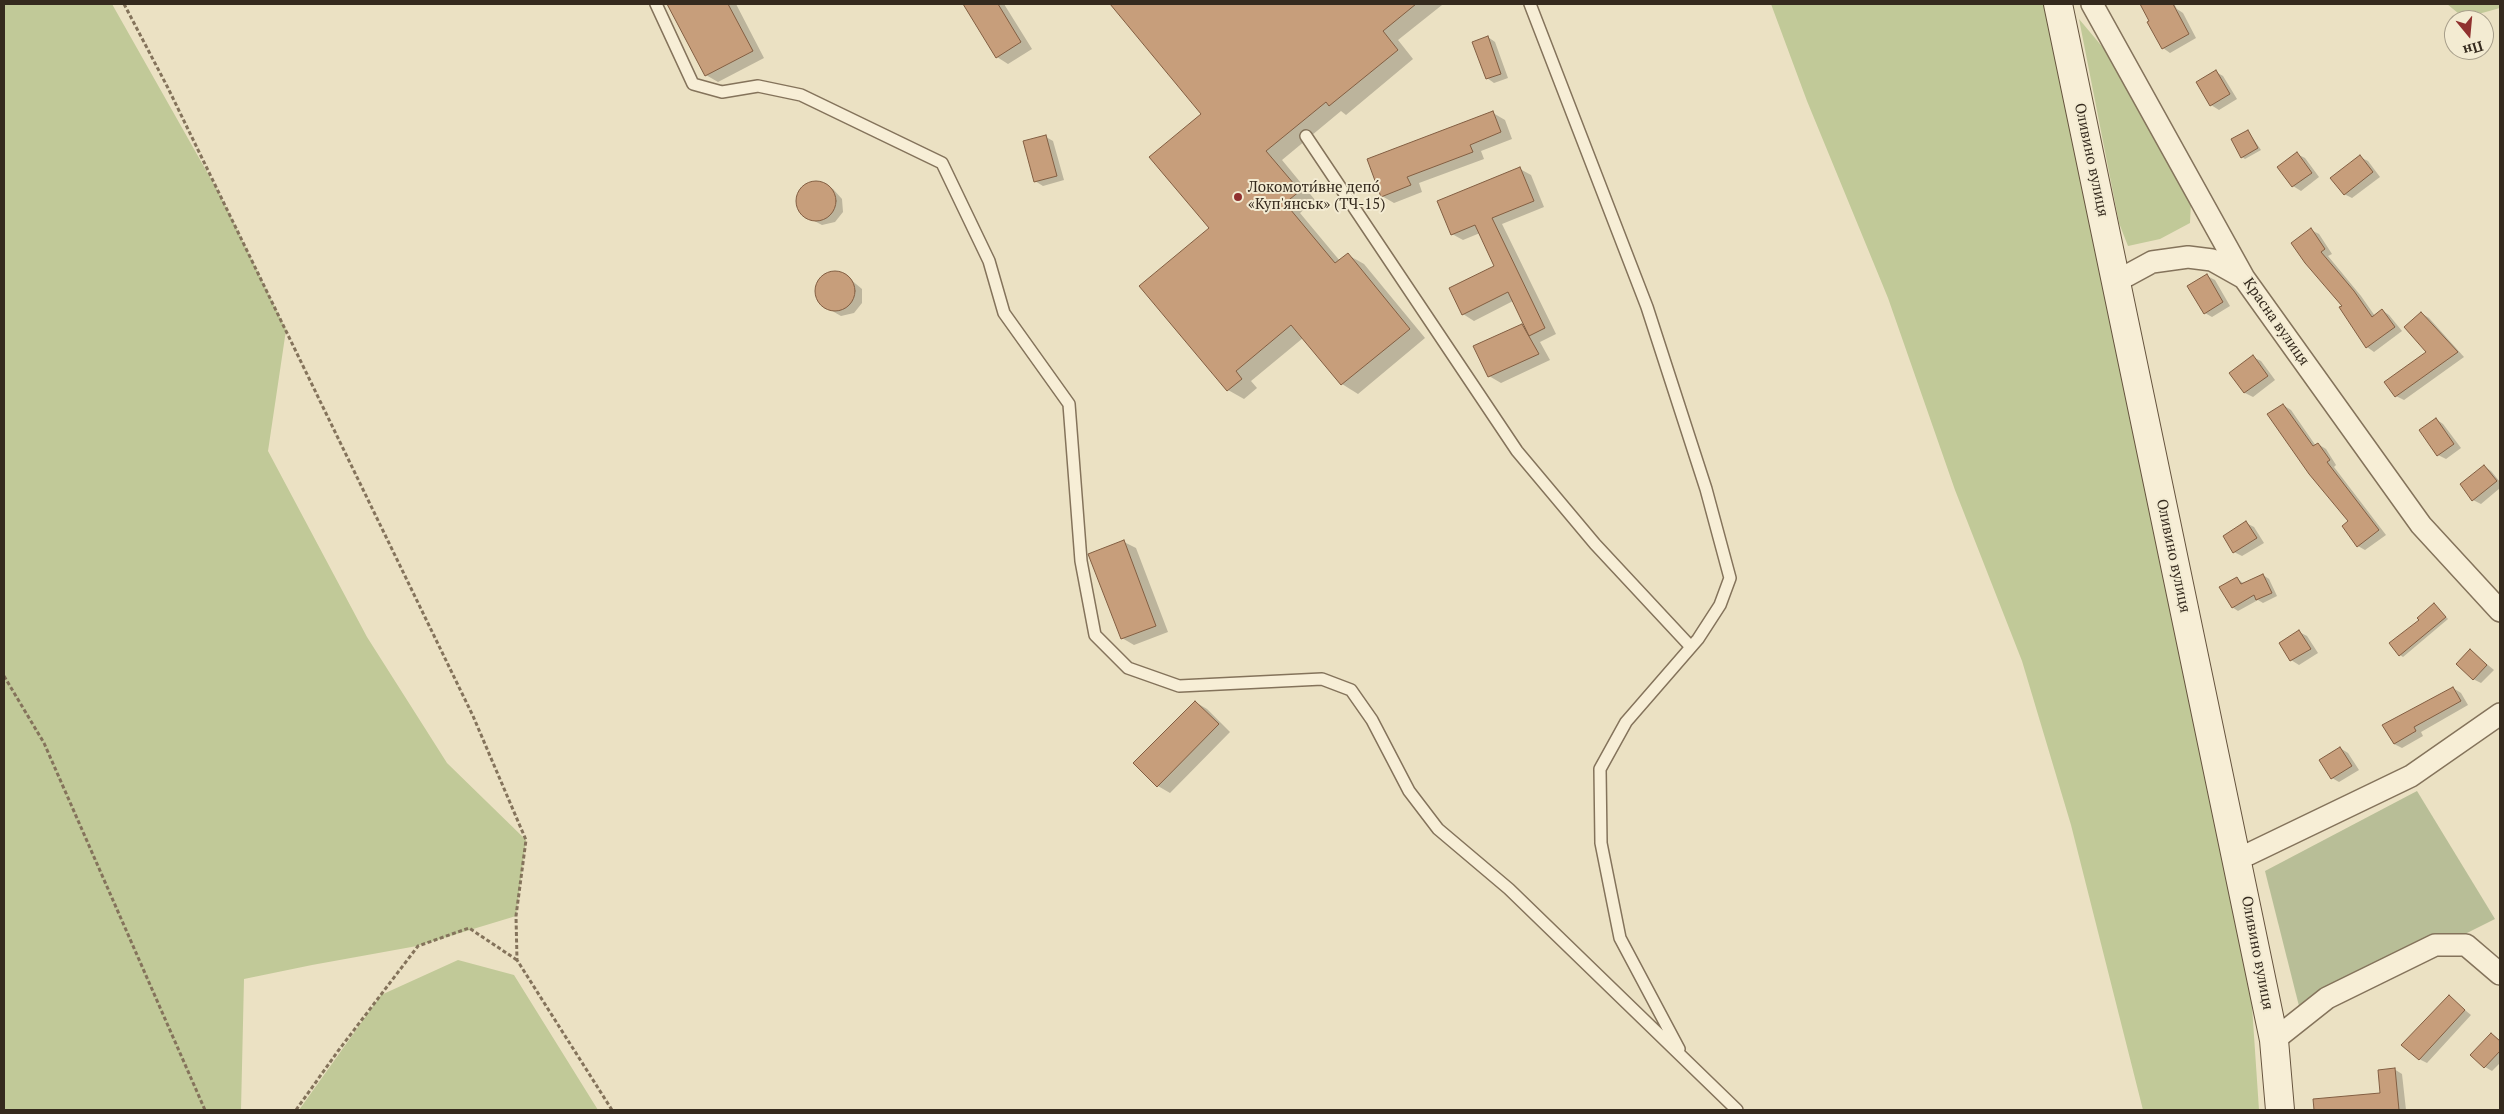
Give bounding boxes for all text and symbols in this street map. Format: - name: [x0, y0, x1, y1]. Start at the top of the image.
- north arrow: [2444, 10, 2494, 60]
- text: Пн: [2461, 37, 2486, 61]
- street label: Оливино вулиця: [2070, 102, 2112, 218]
- place label: Локомоти́вне депо́ «Куп'янськ» (ТЧ-15): [1248, 179, 1386, 214]
- marker: Локомоти́вне депо́ «Куп'янськ» (ТЧ-15): [1232, 191, 1244, 203]
- street label: Красна вулиця: [2239, 275, 2313, 369]
- street label: Оливино вулиця: [2152, 498, 2194, 614]
- street label: Оливино вулиця: [2237, 895, 2277, 1011]

